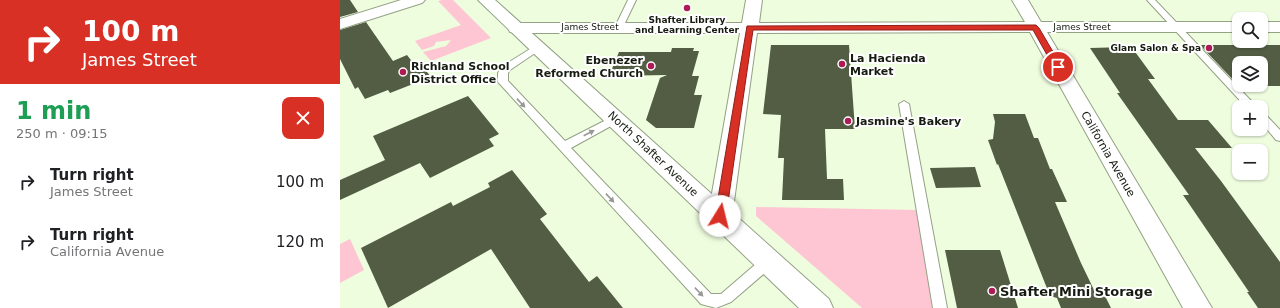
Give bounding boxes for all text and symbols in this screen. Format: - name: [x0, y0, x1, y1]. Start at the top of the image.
- marker: Shafter Library and Learning Center: [682, 3, 692, 13]
- map controls: [1232, 12, 1268, 180]
- button: search: [1232, 12, 1268, 48]
- text: 100 m: [82, 15, 179, 48]
- place label: Shafter Library and Learning Center: [635, 15, 739, 35]
- icon: right: [16, 16, 68, 68]
- street label: James Street: [560, 22, 619, 32]
- street label: James Street: [1052, 22, 1111, 32]
- place label: Glam Salon & Spa: [1111, 43, 1201, 53]
- marker: Glam Salon & Spa: [1204, 43, 1214, 53]
- text: James Street: [82, 49, 197, 70]
- pin: [1041, 50, 1075, 84]
- place label: La Hacienda Market: [850, 52, 926, 78]
- place label: Ebenezer Reformed Church: [535, 54, 644, 80]
- icon: arrive: [1047, 56, 1069, 78]
- button: layers: [1232, 56, 1268, 92]
- marker: La Hacienda Market: [837, 59, 847, 69]
- place label: Richland School District Office: [411, 60, 509, 86]
- marker: Ebenezer Reformed Church: [646, 61, 656, 71]
- marker: Richland School District Office: [398, 67, 408, 77]
- text: 1 min: [16, 97, 91, 125]
- button: close: [282, 97, 324, 139]
- one-way arrow: [517, 98, 526, 108]
- button: +: [1232, 100, 1268, 136]
- street label: North Shafter Avenue: [605, 109, 701, 199]
- street label: California Avenue: [1078, 109, 1138, 199]
- place label: Jasmine's Bakery: [855, 115, 961, 128]
- marker: Jasmine's Bakery: [843, 116, 853, 126]
- text: 250 m · 09:15: [16, 126, 107, 141]
- one-way arrow: [584, 130, 595, 136]
- button: −: [1232, 144, 1268, 180]
- text: Turn right: [50, 166, 134, 184]
- icon: right: [16, 171, 38, 193]
- text: 100 m: [276, 173, 324, 191]
- text: James Street: [50, 184, 133, 199]
- one-way arrow: [606, 193, 615, 203]
- position arrow: [699, 195, 741, 237]
- text: Turn right: [50, 226, 134, 244]
- icon: right: [16, 231, 38, 253]
- text: 120 m: [276, 233, 324, 251]
- text: California Avenue: [50, 244, 164, 259]
- place label: Shafter Mini Storage: [1000, 284, 1153, 299]
- marker: Shafter Mini Storage: [987, 286, 997, 296]
- one-way arrow: [695, 287, 704, 298]

